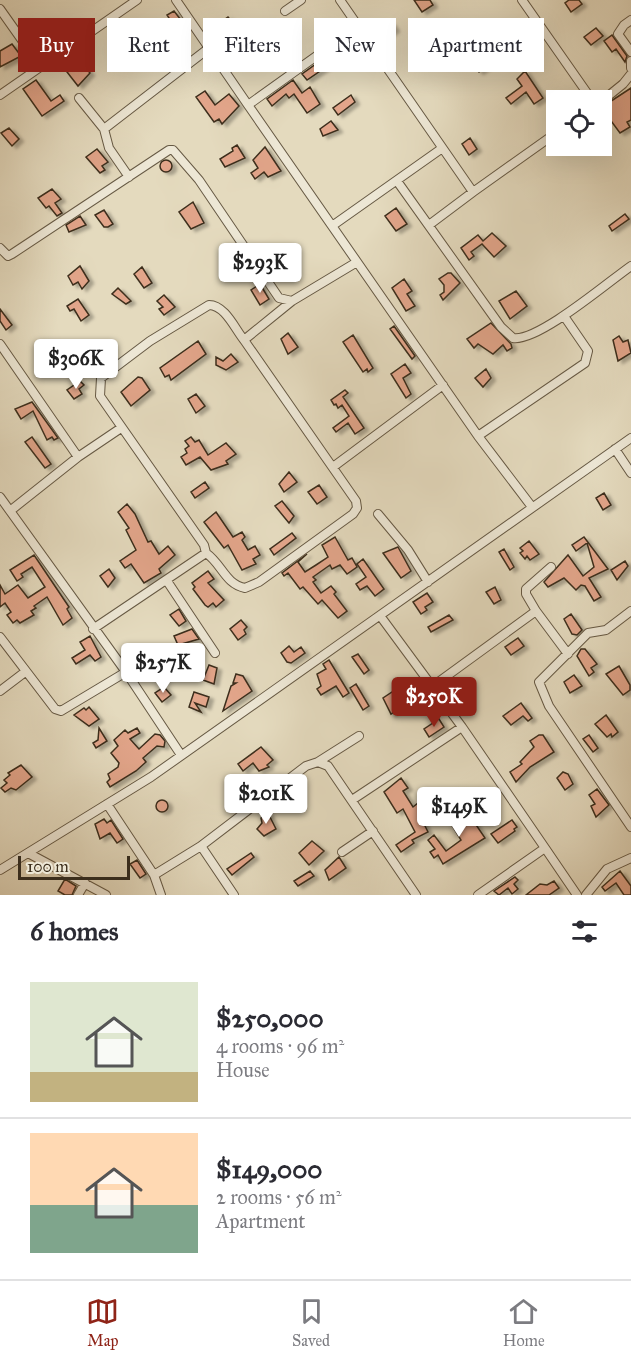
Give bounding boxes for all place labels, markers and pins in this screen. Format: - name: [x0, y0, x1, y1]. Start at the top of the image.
- pin: $293K: [218, 243, 302, 294]
- pin: $306K: [34, 339, 118, 390]
- pin: $257K: [121, 643, 205, 694]
- pin: $250K: [392, 677, 476, 728]
- pin: $201K: [224, 774, 308, 825]
- pin: $149K: [417, 787, 501, 838]

